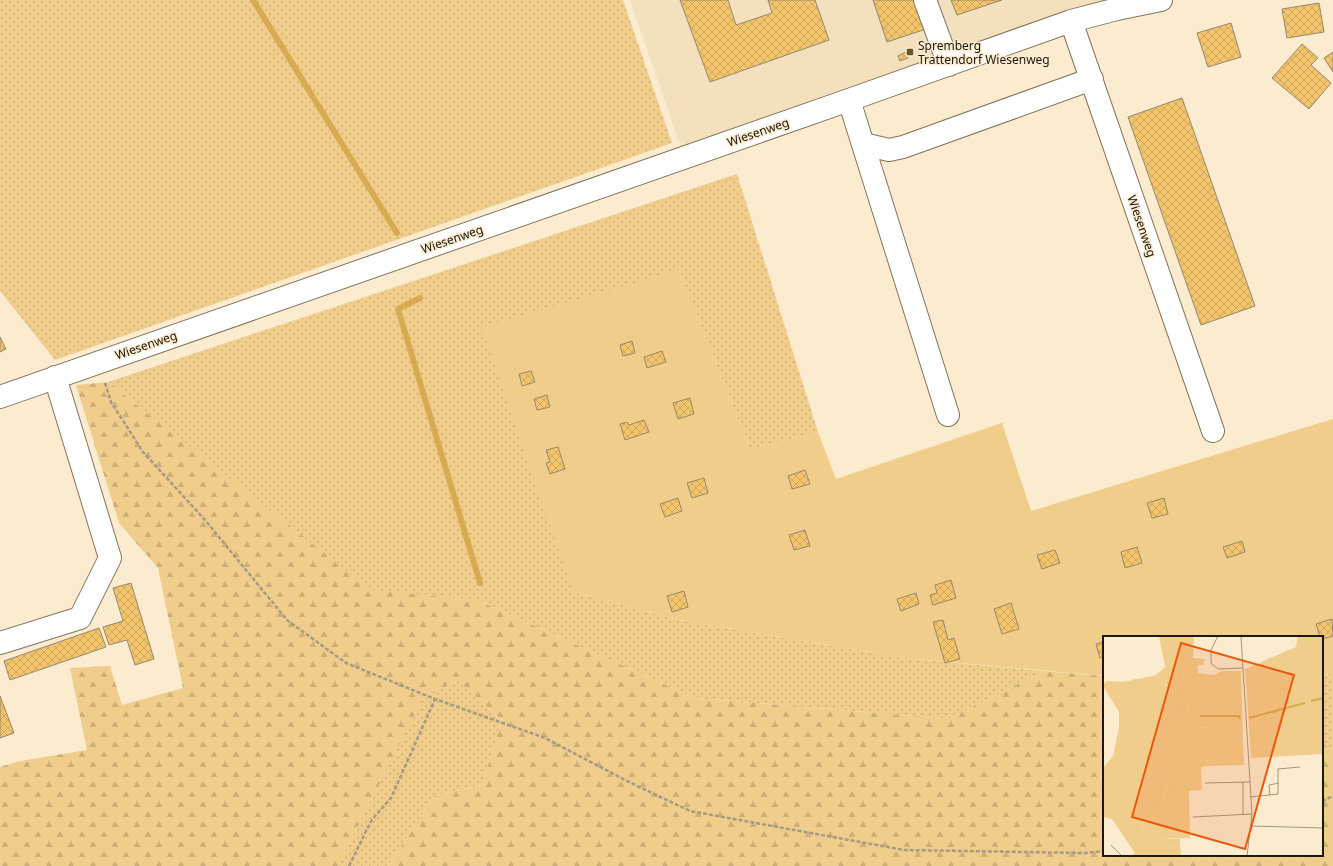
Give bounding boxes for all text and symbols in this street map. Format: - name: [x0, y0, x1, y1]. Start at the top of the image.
- place label: Spremberg Trattendorf Wiesenweg: [918, 37, 1050, 68]
- marker: Spremberg Trattendorf Wiesenweg: [905, 47, 915, 57]
- street label: Wiesenweg: [725, 113, 791, 151]
- street label: Wiesenweg: [1123, 193, 1161, 259]
- street label: Wiesenweg: [419, 220, 485, 258]
- street label: Wiesenweg: [113, 326, 179, 364]
- inset map: [1103, 636, 1323, 856]

